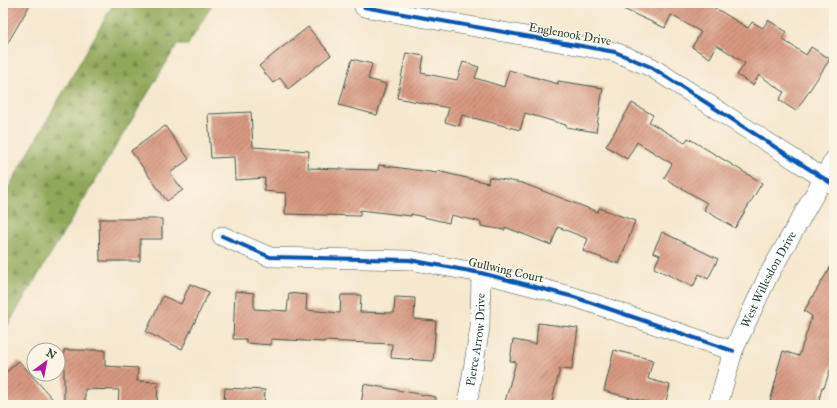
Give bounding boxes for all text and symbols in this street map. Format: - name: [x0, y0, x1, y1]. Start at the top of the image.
- street label: Englenook Drive: [527, 20, 612, 49]
- street label: West Willesdon Drive: [738, 229, 799, 330]
- street label: Gullwing Court: [467, 255, 546, 287]
- street label: Pierce Arrow Drive: [463, 293, 488, 387]
- north arrow: [26, 342, 66, 382]
- text: N: [44, 346, 59, 362]

